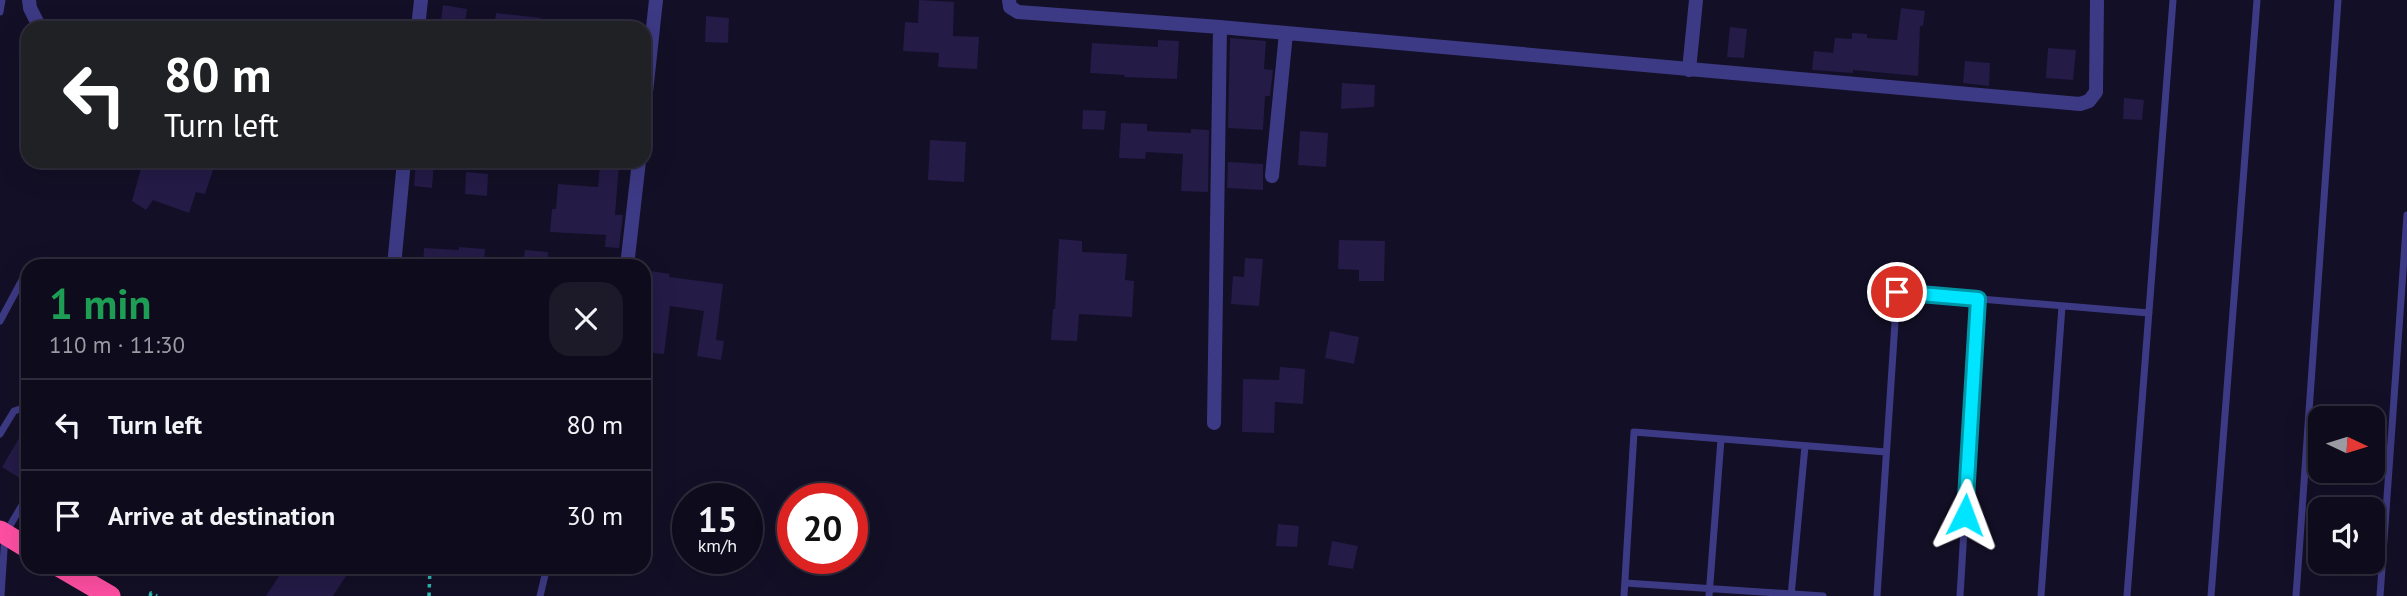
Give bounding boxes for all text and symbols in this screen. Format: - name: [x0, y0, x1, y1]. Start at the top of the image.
- text: 80 m: [164, 42, 271, 106]
- icon: left: [49, 49, 140, 140]
- text: Turn left: [164, 104, 279, 146]
- pin: [1867, 262, 1927, 322]
- icon: arrive: [1878, 273, 1916, 311]
- text: 1 min: [49, 276, 151, 331]
- button: close: [549, 282, 623, 356]
- text: 110 m · 11:30: [49, 330, 185, 359]
- icon: left: [49, 406, 87, 444]
- north arrow: [2308, 406, 2385, 483]
- map controls: [2308, 406, 2385, 574]
- text: Turn left: [108, 408, 202, 441]
- text: 80 m: [567, 408, 623, 441]
- position arrow: [1928, 478, 2002, 552]
- speed limit sign: 20: [777, 483, 868, 574]
- text: 15: [698, 496, 737, 542]
- icon: arrive: [49, 497, 87, 535]
- button: sound: [2308, 497, 2385, 574]
- text: Arrive at destination: [108, 499, 335, 532]
- text: 30 m: [567, 499, 623, 532]
- text: km/h: [698, 534, 737, 557]

